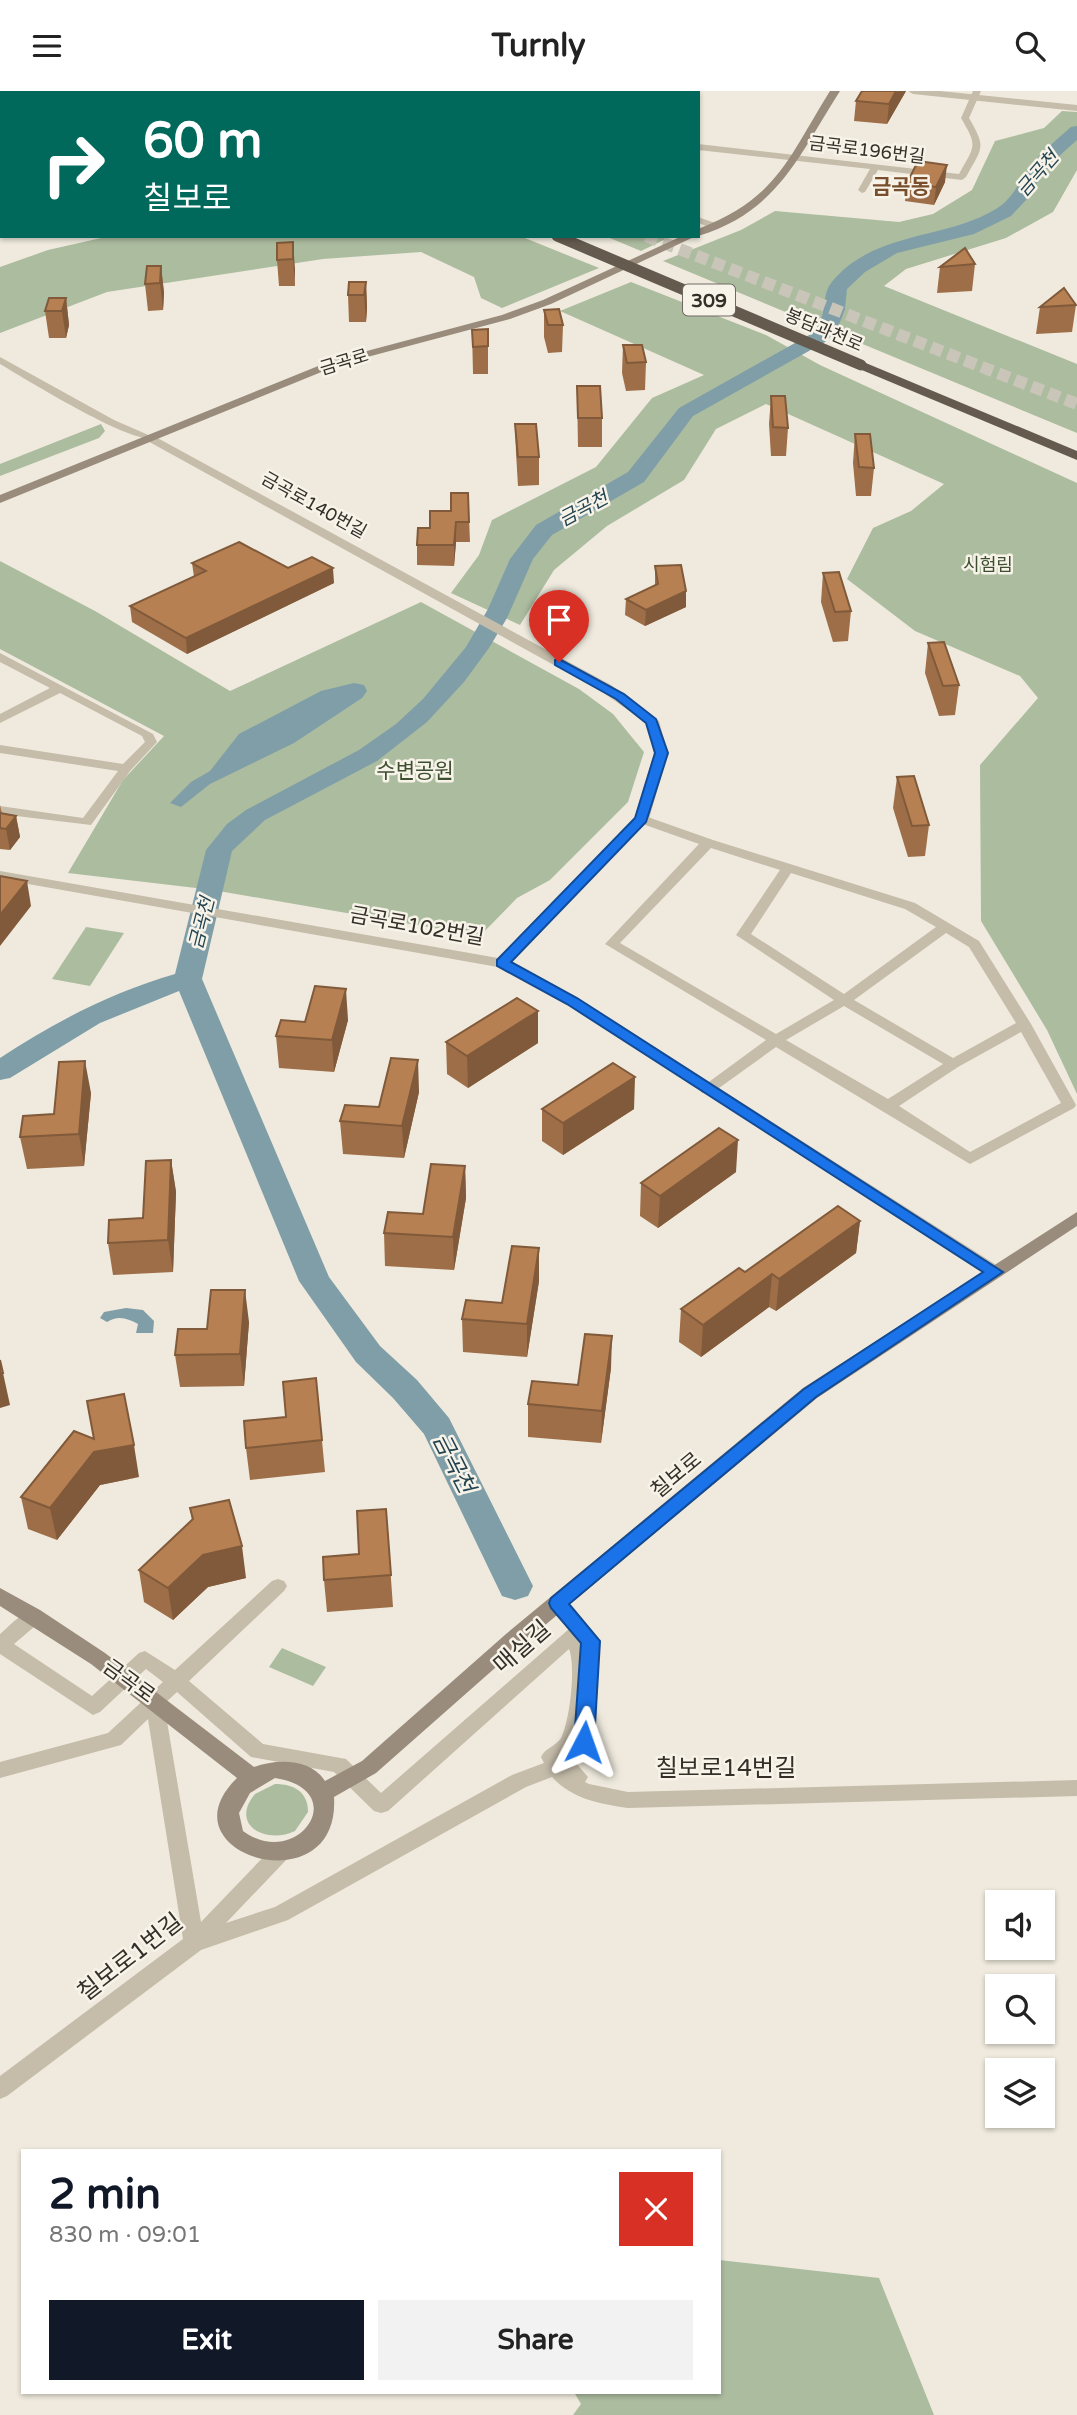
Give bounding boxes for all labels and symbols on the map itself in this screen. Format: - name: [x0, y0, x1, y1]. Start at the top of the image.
- street label: 금곡로196번길: [808, 132, 926, 168]
- water label: 금곡천: [1012, 146, 1064, 201]
- district label: 금곡동: [872, 175, 930, 200]
- road number: 309: [683, 285, 735, 315]
- street label: 봉담과천로: [782, 304, 866, 356]
- street label: 금곡로: [317, 344, 371, 380]
- street label: 금곡로140번길: [258, 467, 370, 543]
- water label: 금곡천: [555, 486, 613, 531]
- park label: 시험림: [963, 554, 1013, 576]
- pin: [529, 590, 589, 662]
- park label: 수변공원: [376, 759, 454, 784]
- water label: 금곡천: [185, 894, 219, 951]
- street label: 금곡로102번길: [348, 902, 486, 951]
- water label: 금곡천: [426, 1429, 481, 1501]
- street label: 칠보로: [646, 1447, 707, 1504]
- street label: 매실길: [488, 1615, 557, 1680]
- street label: 금곡로: [98, 1654, 160, 1709]
- position arrow: [547, 1705, 621, 1779]
- street label: 칠보로14번길: [656, 1754, 796, 1783]
- street label: 칠보로1번길: [72, 1907, 189, 2007]

